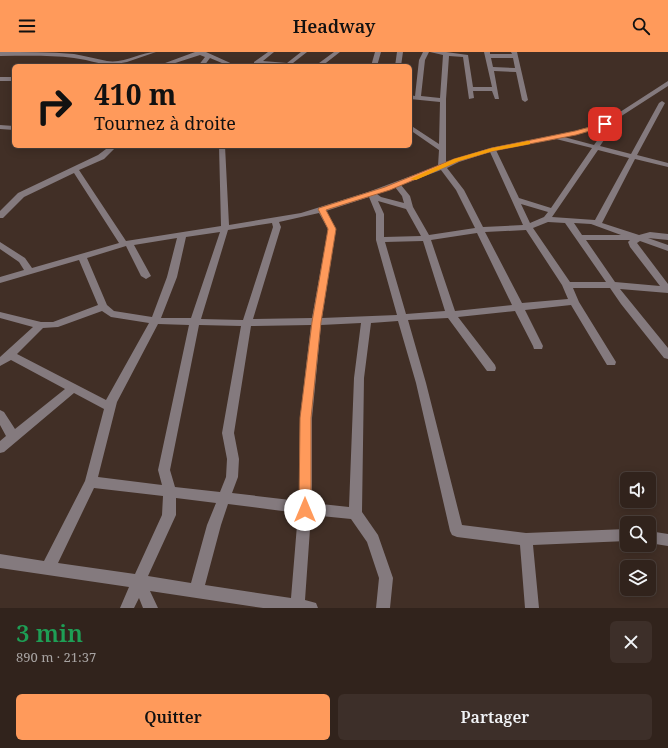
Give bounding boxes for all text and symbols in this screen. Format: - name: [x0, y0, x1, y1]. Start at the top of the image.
- text: Headway: [293, 14, 375, 38]
- icon: menu: [16, 15, 38, 37]
- icon: search: [630, 15, 652, 37]
- text: 410 m: [94, 75, 176, 113]
- icon: right: [28, 80, 80, 132]
- pin: [588, 107, 622, 141]
- text: Tournez à droite: [94, 111, 236, 135]
- icon: arrive: [594, 113, 616, 135]
- map controls: [620, 472, 656, 596]
- button: sound: [620, 472, 656, 508]
- position arrow: [284, 489, 326, 531]
- button: search: [620, 516, 656, 552]
- button: layers: [620, 560, 656, 596]
- text: 3 min: [16, 616, 83, 649]
- button: close: [610, 621, 652, 663]
- text: 890 m · 21:37: [16, 648, 96, 666]
- button: Quitter: [16, 694, 330, 740]
- button: Partager: [338, 694, 652, 740]

